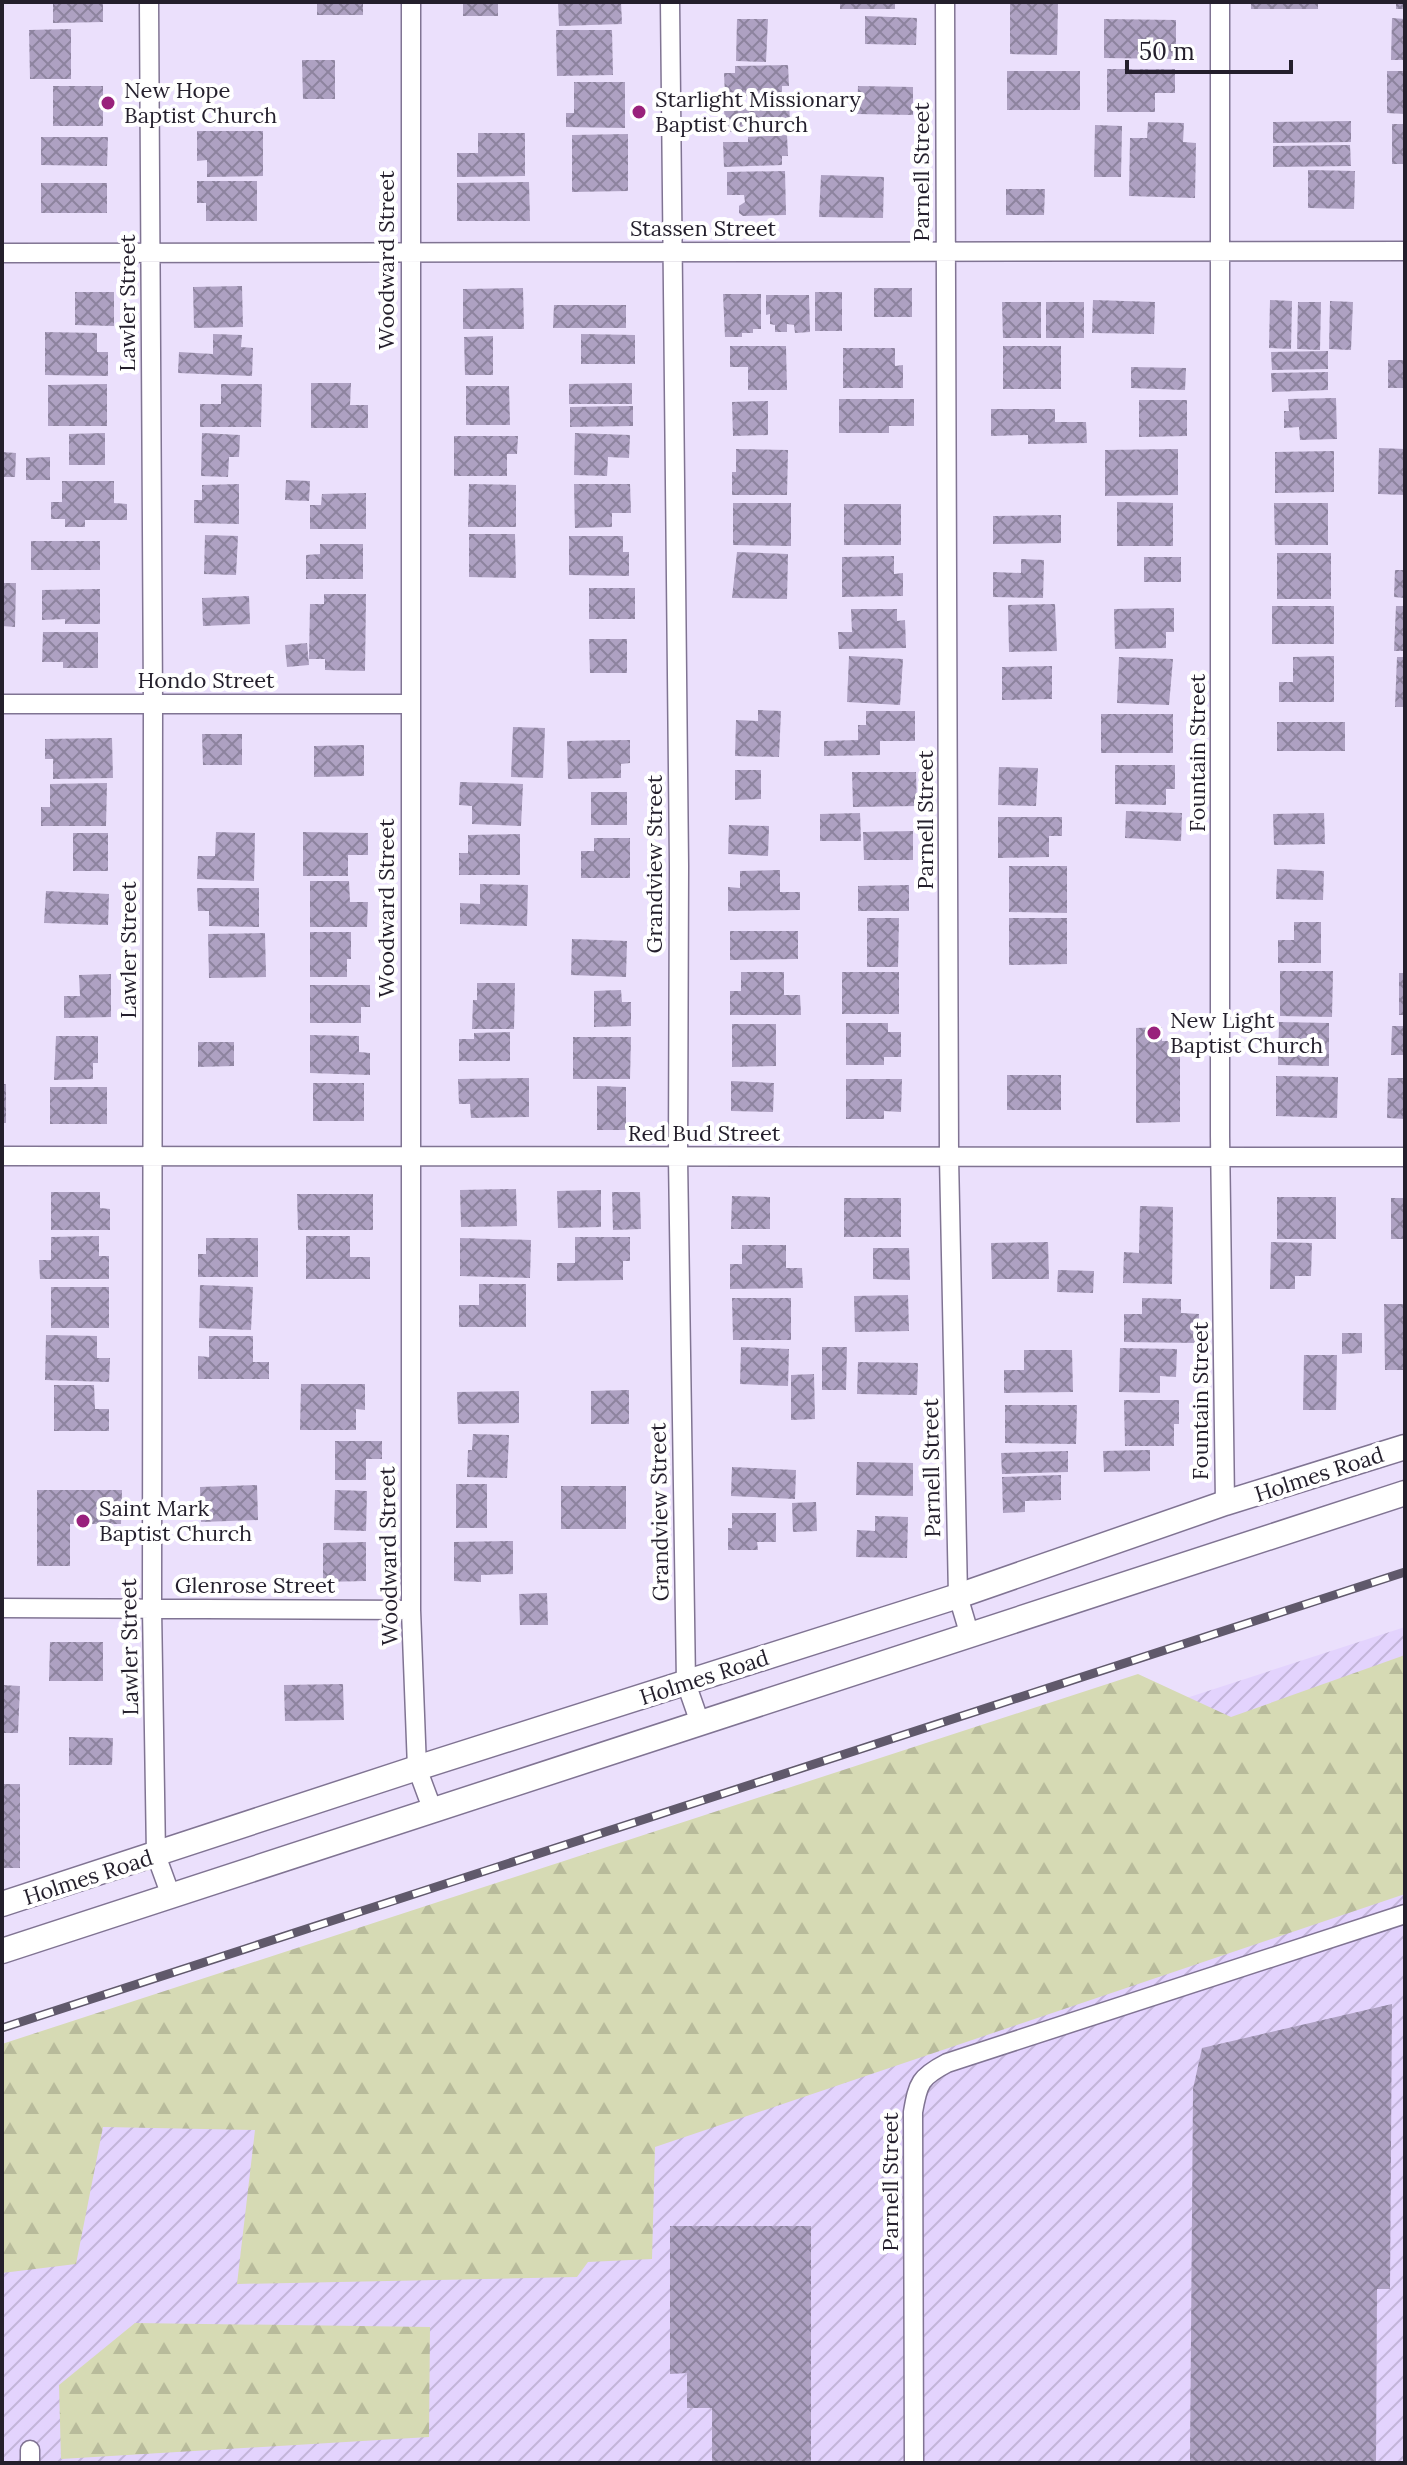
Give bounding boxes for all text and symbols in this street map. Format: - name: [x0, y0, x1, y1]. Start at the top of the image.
- scale bar: [1127, 24, 1291, 74]
- text: 50 m: [1139, 36, 1195, 67]
- place label: New Hope Baptist Church: [124, 76, 277, 129]
- place label: Starlight Missionary Baptist Church: [655, 85, 861, 138]
- marker: New Hope Baptist Church: [99, 94, 117, 112]
- street label: Parnell Street: [907, 102, 935, 242]
- marker: Starlight Missionary Baptist Church: [630, 103, 648, 121]
- street label: Woodward Street: [372, 170, 400, 350]
- street label: Stassen Street: [630, 214, 777, 242]
- street label: Lawler Street: [113, 234, 141, 372]
- street label: Hondo Street: [137, 666, 275, 694]
- street label: Fountain Street: [1183, 673, 1211, 832]
- street label: Parnell Street: [911, 750, 939, 890]
- street label: Grandview Street: [640, 774, 668, 953]
- street label: Woodward Street: [372, 818, 400, 998]
- street label: Lawler Street: [114, 881, 142, 1019]
- place label: New Light Baptist Church: [1170, 1006, 1323, 1059]
- marker: New Light Baptist Church: [1145, 1024, 1163, 1042]
- street label: Red Bud Street: [628, 1119, 781, 1147]
- street label: Fountain Street: [1186, 1321, 1214, 1480]
- street label: Parnell Street: [916, 1398, 946, 1538]
- street label: Grandview Street: [643, 1422, 675, 1602]
- street label: Holmes Road: [1251, 1440, 1387, 1508]
- street label: Woodward Street: [372, 1466, 404, 1646]
- place label: Saint Mark Baptist Church: [99, 1494, 252, 1547]
- marker: Saint Mark Baptist Church: [74, 1512, 92, 1530]
- street label: Glenrose Street: [175, 1571, 336, 1599]
- street label: Lawler Street: [114, 1578, 144, 1716]
- street label: Holmes Road: [636, 1643, 772, 1711]
- street label: Holmes Road: [20, 1843, 156, 1911]
- street label: Parnell Street: [876, 2112, 904, 2252]

